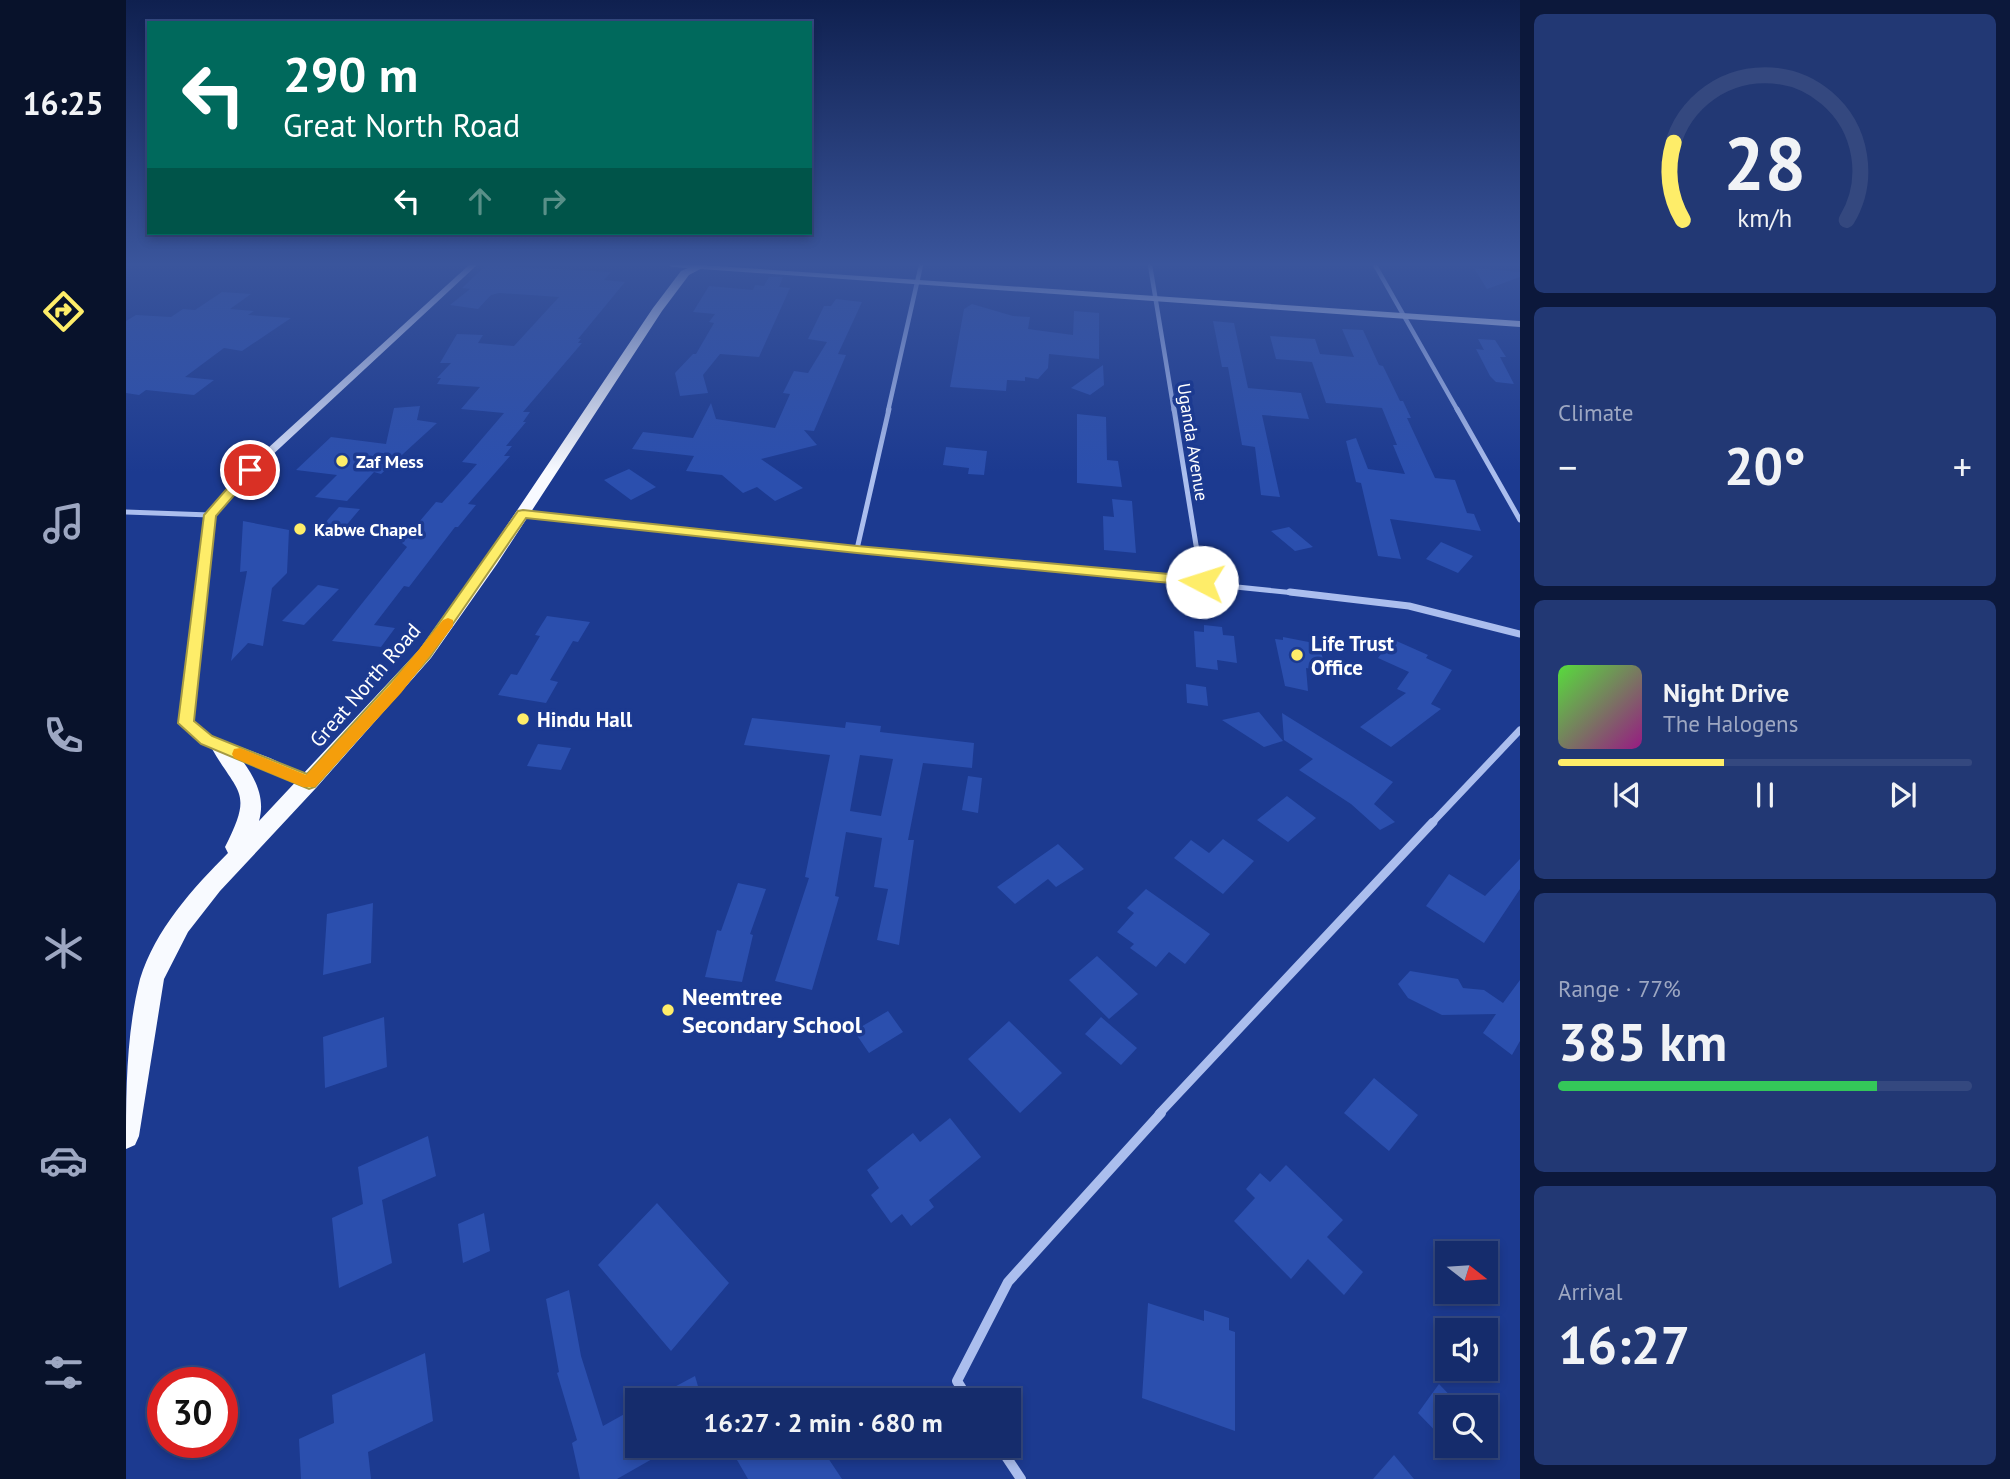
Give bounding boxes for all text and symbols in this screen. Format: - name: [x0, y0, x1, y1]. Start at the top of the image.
- text: 290 m: [283, 42, 418, 106]
- icon: left: [168, 49, 259, 140]
- text: 16:25: [22, 82, 104, 124]
- text: Great North Road: [283, 104, 520, 146]
- text: 28: [1724, 116, 1806, 210]
- icon: left: [388, 182, 426, 220]
- icon: ahead: [461, 182, 499, 220]
- icon: right: [534, 182, 572, 220]
- text: km/h: [1738, 201, 1792, 233]
- icon: directions: [39, 287, 88, 336]
- street label: Uganda Avenue: [1172, 381, 1214, 503]
- text: Climate: [1558, 398, 1633, 427]
- text: 20°: [1724, 432, 1806, 499]
- pin: [220, 440, 280, 500]
- text: −: [1558, 442, 1577, 491]
- text: +: [1953, 442, 1972, 491]
- place label: Zaf Mess: [356, 450, 424, 473]
- icon: arrive: [231, 451, 269, 489]
- marker: Zaf Mess: [334, 453, 350, 469]
- icon: music: [39, 499, 88, 548]
- place label: Kabwe Chapel: [314, 518, 423, 541]
- marker: Kabwe Chapel: [292, 521, 308, 537]
- position arrow: [1165, 545, 1239, 619]
- street label: Great North Road: [304, 617, 426, 753]
- place label: Life Trust Office: [1311, 630, 1395, 681]
- marker: Life Trust Office: [1289, 647, 1305, 663]
- text: Night Drive: [1663, 676, 1789, 709]
- place label: Hindu Hall: [537, 706, 633, 733]
- text: The Halogens: [1663, 709, 1798, 738]
- icon: phone: [39, 711, 88, 760]
- marker: Hindu Hall: [515, 711, 531, 727]
- icon: previous: [1608, 776, 1646, 814]
- icon: pause: [1746, 776, 1784, 814]
- icon: next: [1884, 776, 1922, 814]
- icon: climate: [39, 924, 88, 973]
- text: Range · 77%: [1558, 974, 1681, 1003]
- place label: Neemtree Secondary School: [682, 981, 863, 1040]
- marker: Neemtree Secondary School: [660, 1002, 676, 1018]
- text: 385 km: [1558, 1008, 1727, 1075]
- icon: car: [39, 1136, 88, 1185]
- north arrow: [1435, 1241, 1498, 1304]
- map controls: [1435, 1241, 1498, 1458]
- text: Arrival: [1558, 1277, 1622, 1306]
- text: 16:27: [1558, 1311, 1690, 1378]
- button: sound: [1435, 1318, 1498, 1381]
- icon: filters: [39, 1348, 88, 1397]
- speed limit sign: 30: [147, 1367, 238, 1458]
- button: search: [1435, 1395, 1498, 1458]
- text: 16:27 · 2 min · 680 m: [703, 1406, 943, 1439]

